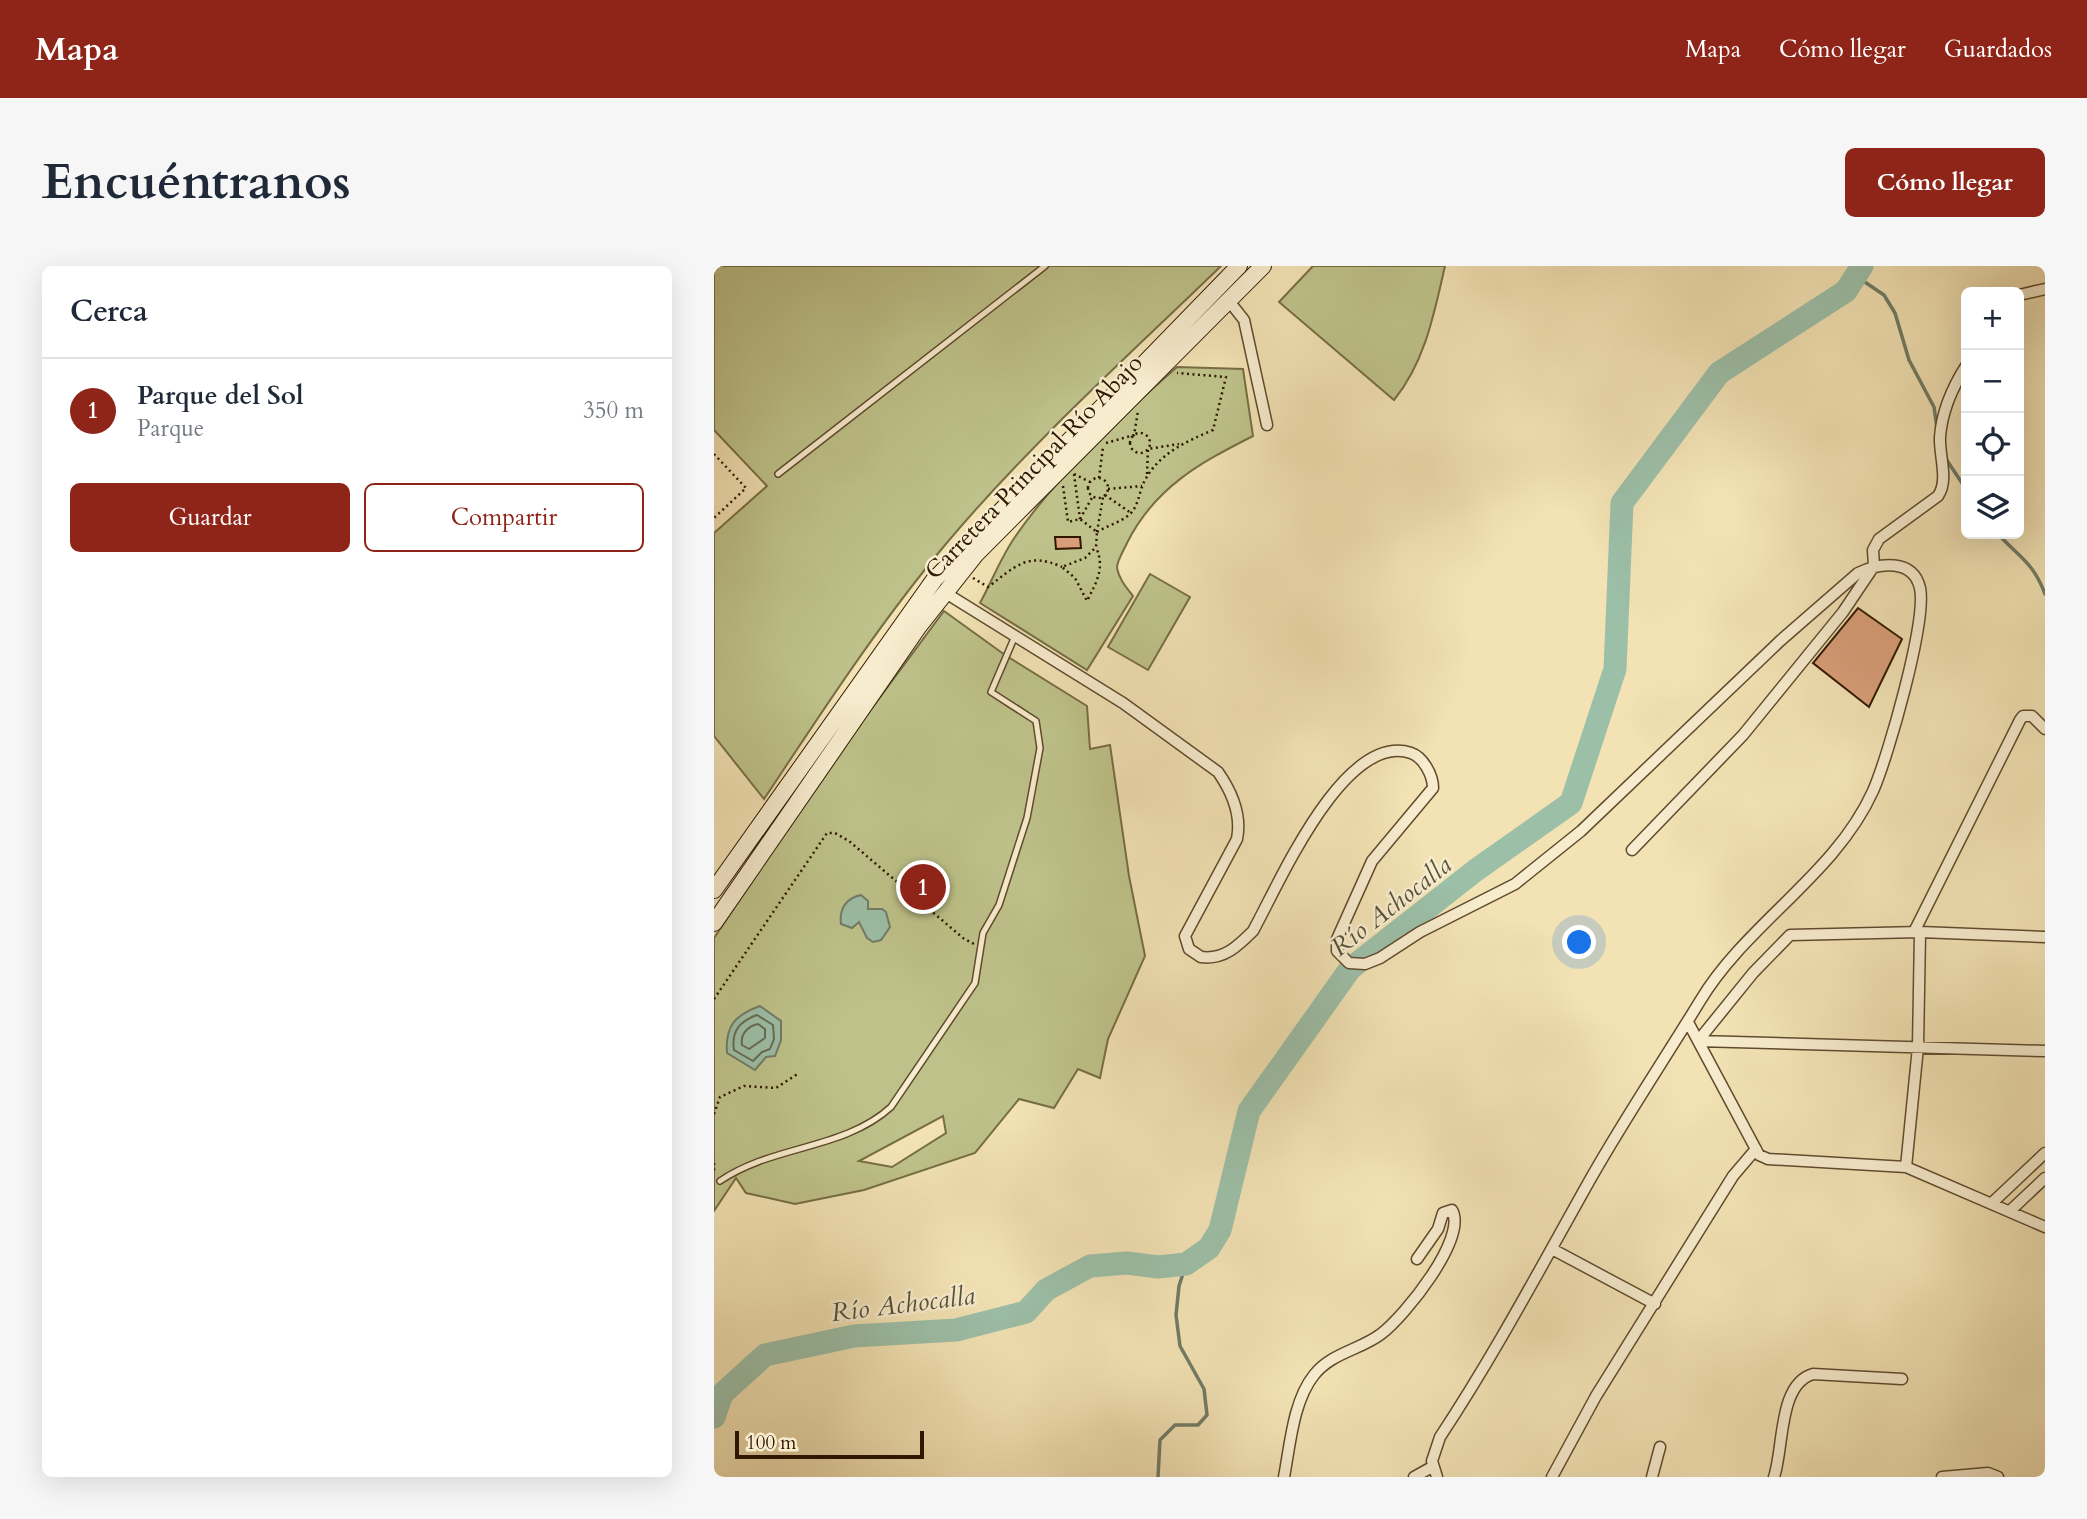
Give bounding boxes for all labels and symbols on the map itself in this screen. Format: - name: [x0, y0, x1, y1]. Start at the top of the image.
- street label: Carretera Principal Río Abajo: [918, 347, 1150, 587]
- water label: Río Achocalla: [1323, 847, 1459, 964]
- pin: 1: [900, 861, 946, 913]
- your location: [1562, 925, 1596, 959]
- water label: Río Achocalla: [829, 1278, 977, 1330]
- scale bar: [735, 1428, 924, 1460]

